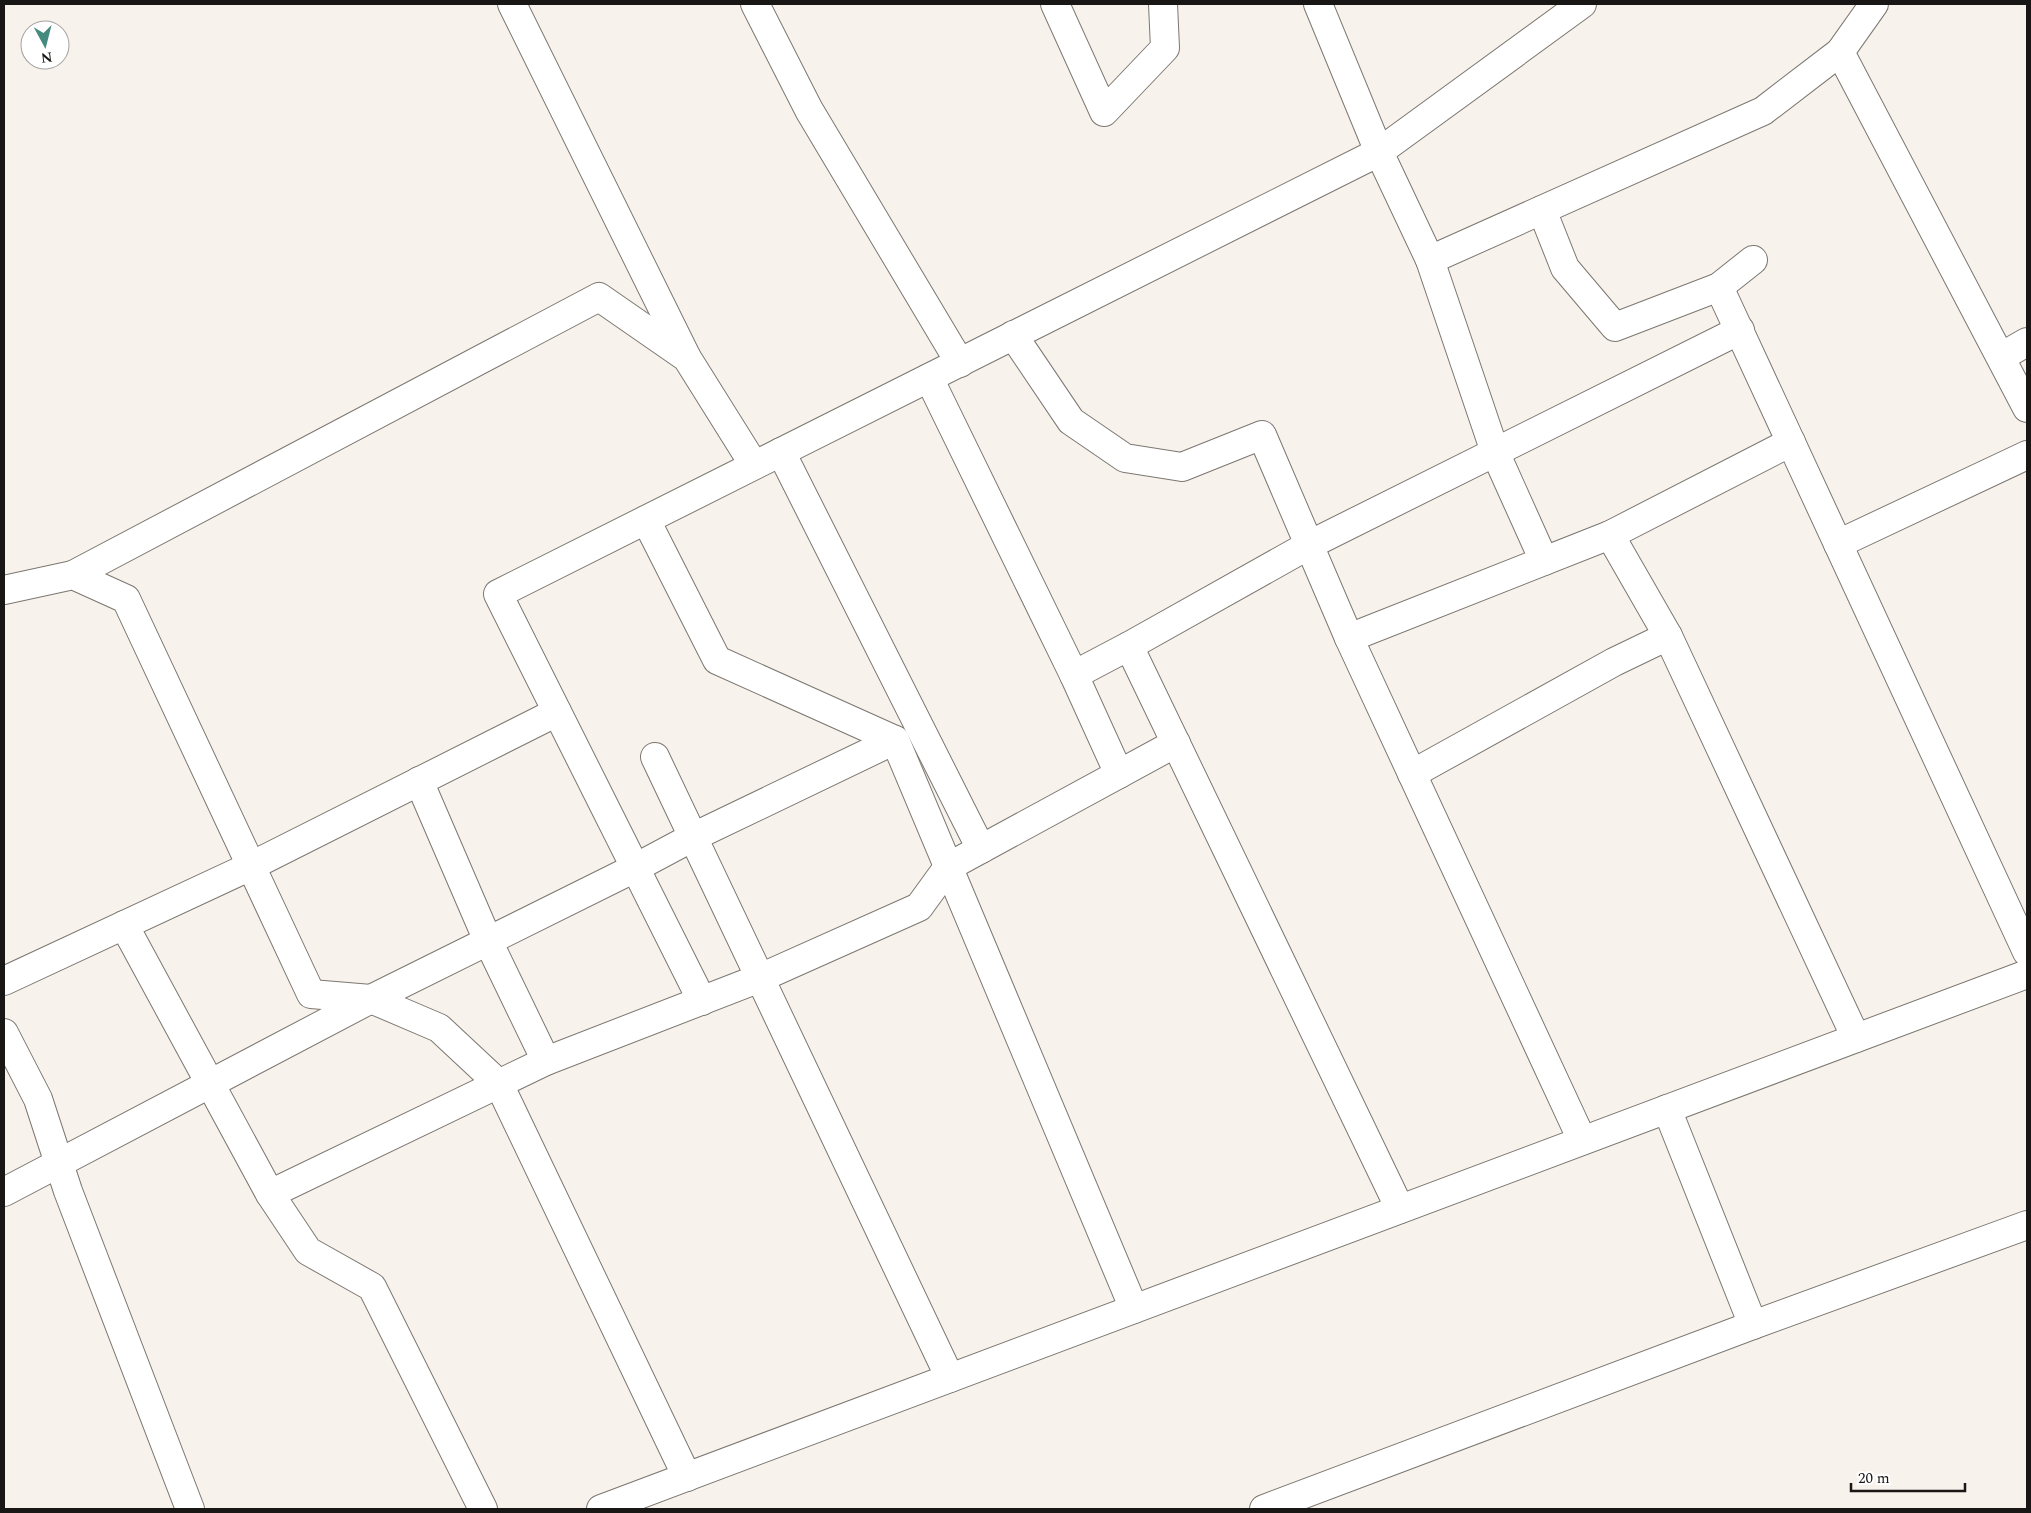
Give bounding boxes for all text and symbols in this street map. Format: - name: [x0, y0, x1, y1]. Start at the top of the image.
- north arrow: [20, 20, 70, 70]
- text: N: [40, 46, 53, 69]
- scale bar: [1851, 1460, 1965, 1492]
- text: 20 m: [1858, 1467, 1890, 1490]

